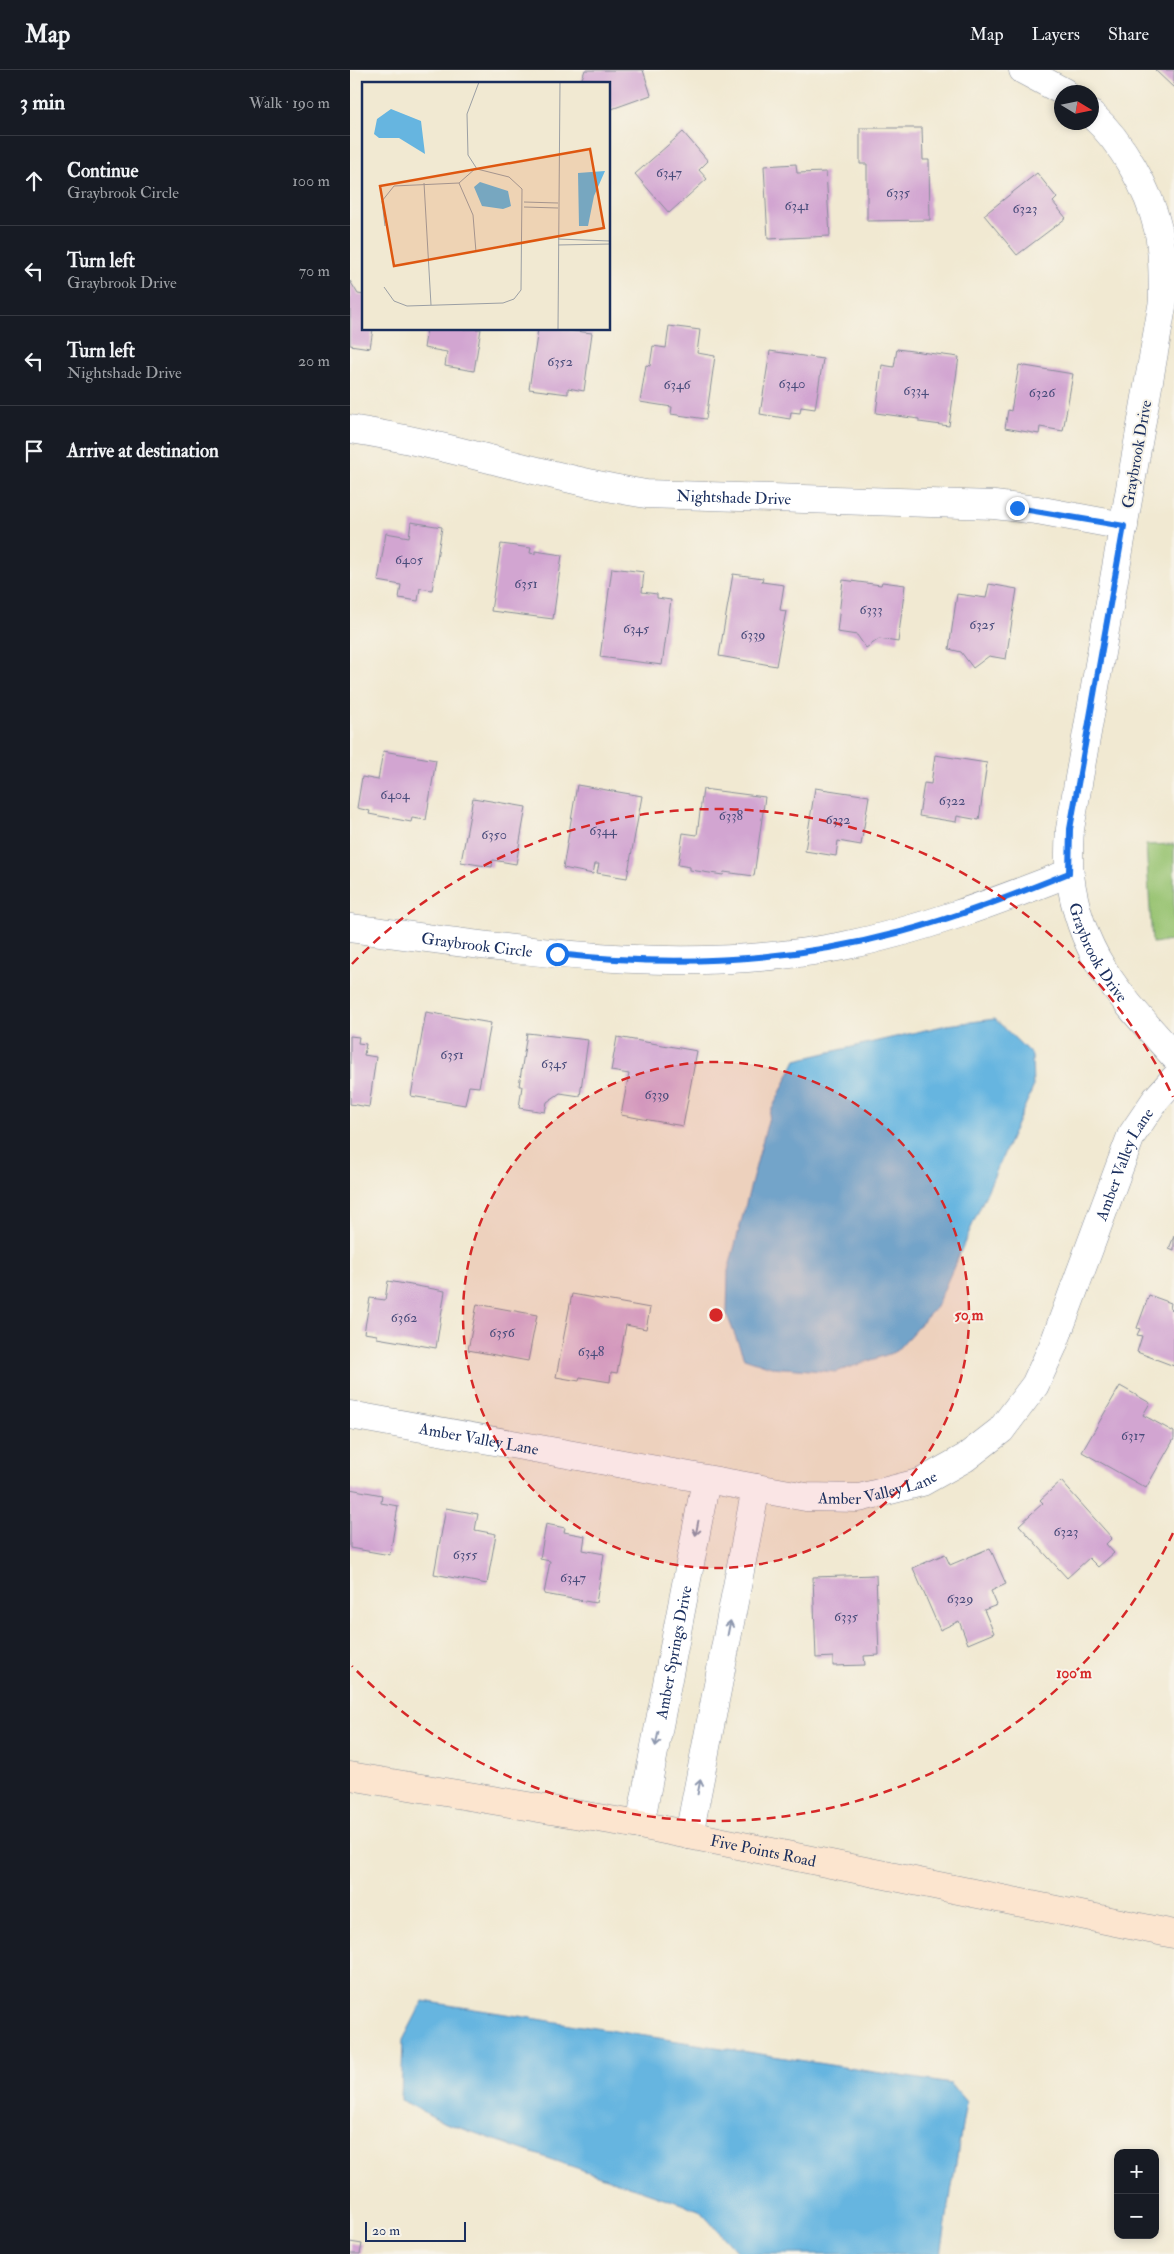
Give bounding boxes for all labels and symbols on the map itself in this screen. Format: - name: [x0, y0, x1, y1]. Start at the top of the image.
- inset map: [362, 82, 610, 330]
- north arrow: [1054, 85, 1099, 130]
- house number: 6347: [656, 164, 683, 181]
- house number: 6335: [886, 184, 911, 201]
- house number: 6341: [785, 197, 809, 214]
- house number: 6323: [1013, 200, 1037, 217]
- house number: 6352: [547, 353, 573, 370]
- house number: 6340: [778, 375, 806, 392]
- house number: 6346: [664, 376, 691, 393]
- house number: 6334: [903, 382, 930, 399]
- house number: 6326: [1029, 384, 1056, 401]
- street label: Graybrook Drive: [1118, 398, 1156, 510]
- street label: Nightshade Drive: [676, 486, 792, 510]
- route end: [1006, 497, 1029, 520]
- house number: 6405: [395, 551, 424, 568]
- house number: 6351: [514, 575, 538, 592]
- house number: 6333: [859, 601, 883, 618]
- house number: 6325: [969, 616, 996, 633]
- house number: 6345: [623, 620, 650, 637]
- house number: 6339: [741, 626, 765, 643]
- house number: 6404: [380, 786, 411, 803]
- house number: 6322: [939, 792, 965, 809]
- house number: 6338: [719, 807, 744, 824]
- house number: 6332: [826, 811, 850, 828]
- house number: 6344: [589, 822, 618, 839]
- house number: 6350: [481, 826, 507, 843]
- street label: Graybrook Drive: [1064, 901, 1132, 1007]
- street label: Graybrook Circle: [420, 928, 534, 962]
- route start: [546, 943, 569, 966]
- house number: 6351: [440, 1046, 464, 1063]
- house number: 6345: [541, 1055, 568, 1072]
- house number: 6339: [645, 1086, 669, 1103]
- street label: Amber Valley Lane: [1091, 1104, 1158, 1224]
- centre of rings: [707, 1306, 725, 1324]
- text: 50 m: [955, 1306, 984, 1325]
- house number: 6362: [391, 1309, 417, 1326]
- house number: 6356: [489, 1324, 516, 1341]
- house number: 6348: [578, 1343, 605, 1360]
- street label: Amber Valley Lane: [416, 1418, 541, 1460]
- house number: 6317: [1121, 1427, 1145, 1444]
- street label: Amber Valley Lane: [817, 1467, 941, 1509]
- one-way arrow: [692, 1519, 702, 1535]
- house number: 6323: [1054, 1523, 1078, 1540]
- house number: 6355: [453, 1546, 478, 1563]
- house number: 6347: [560, 1569, 587, 1586]
- street label: Amber Springs Drive: [651, 1584, 697, 1722]
- house number: 6329: [947, 1590, 973, 1607]
- house number: 6335: [834, 1608, 859, 1625]
- one-way arrow: [725, 1620, 734, 1636]
- text: 100 m: [1056, 1664, 1092, 1683]
- one-way arrow: [651, 1731, 661, 1747]
- one-way arrow: [694, 1780, 704, 1796]
- street label: Five Points Road: [709, 1831, 818, 1872]
- scale bar: [365, 2219, 466, 2242]

